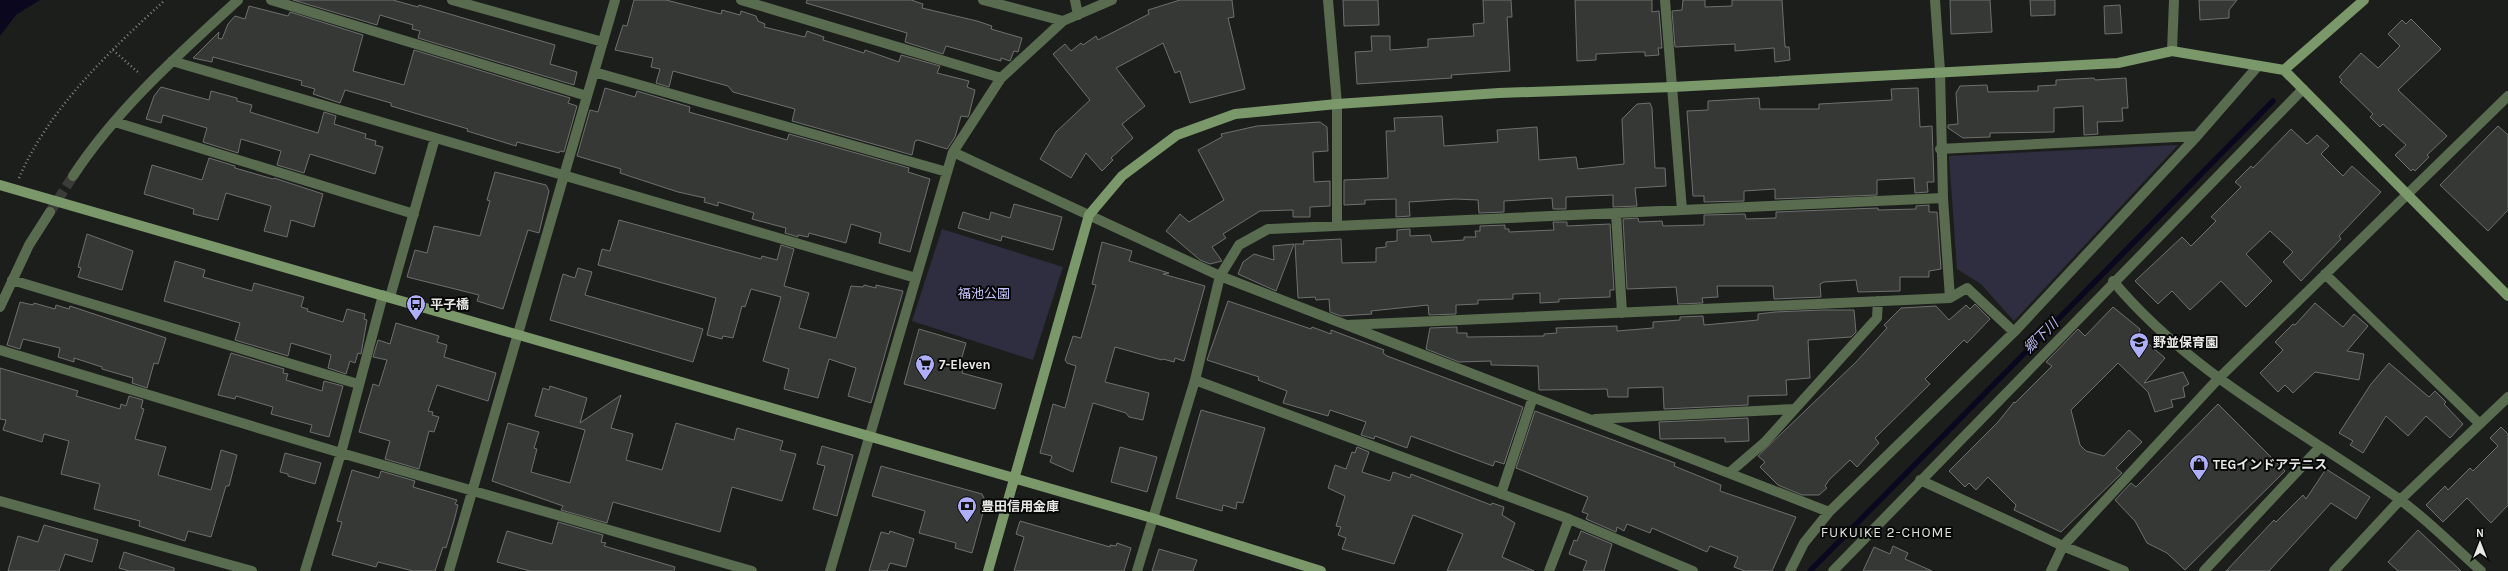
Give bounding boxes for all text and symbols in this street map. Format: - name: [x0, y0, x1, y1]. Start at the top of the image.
- park label: 福池公園: [958, 286, 1010, 301]
- bus stop icon: 平子橋: [405, 293, 427, 321]
- place label: 平子橋: [430, 297, 469, 312]
- water label: 郷下川: [2020, 314, 2063, 357]
- school or university icon: 野並保育園: [2128, 331, 2150, 359]
- place label: 野並保育園: [2153, 335, 2218, 350]
- supermarket icon: 7-Eleven: [914, 353, 936, 381]
- place label: 7-Eleven: [939, 357, 991, 372]
- shop icon: TEGインドアテニス: [2188, 453, 2210, 481]
- place label: TEGインドアテニス: [2213, 457, 2327, 472]
- bank icon: 豊田信用金庫: [956, 495, 978, 523]
- place label: 豊田信用金庫: [981, 499, 1059, 514]
- north arrow: [2460, 523, 2500, 563]
- district label: FUKUIKE 2-CHOME: [1821, 524, 1953, 541]
- text: N: [2476, 527, 2484, 540]

